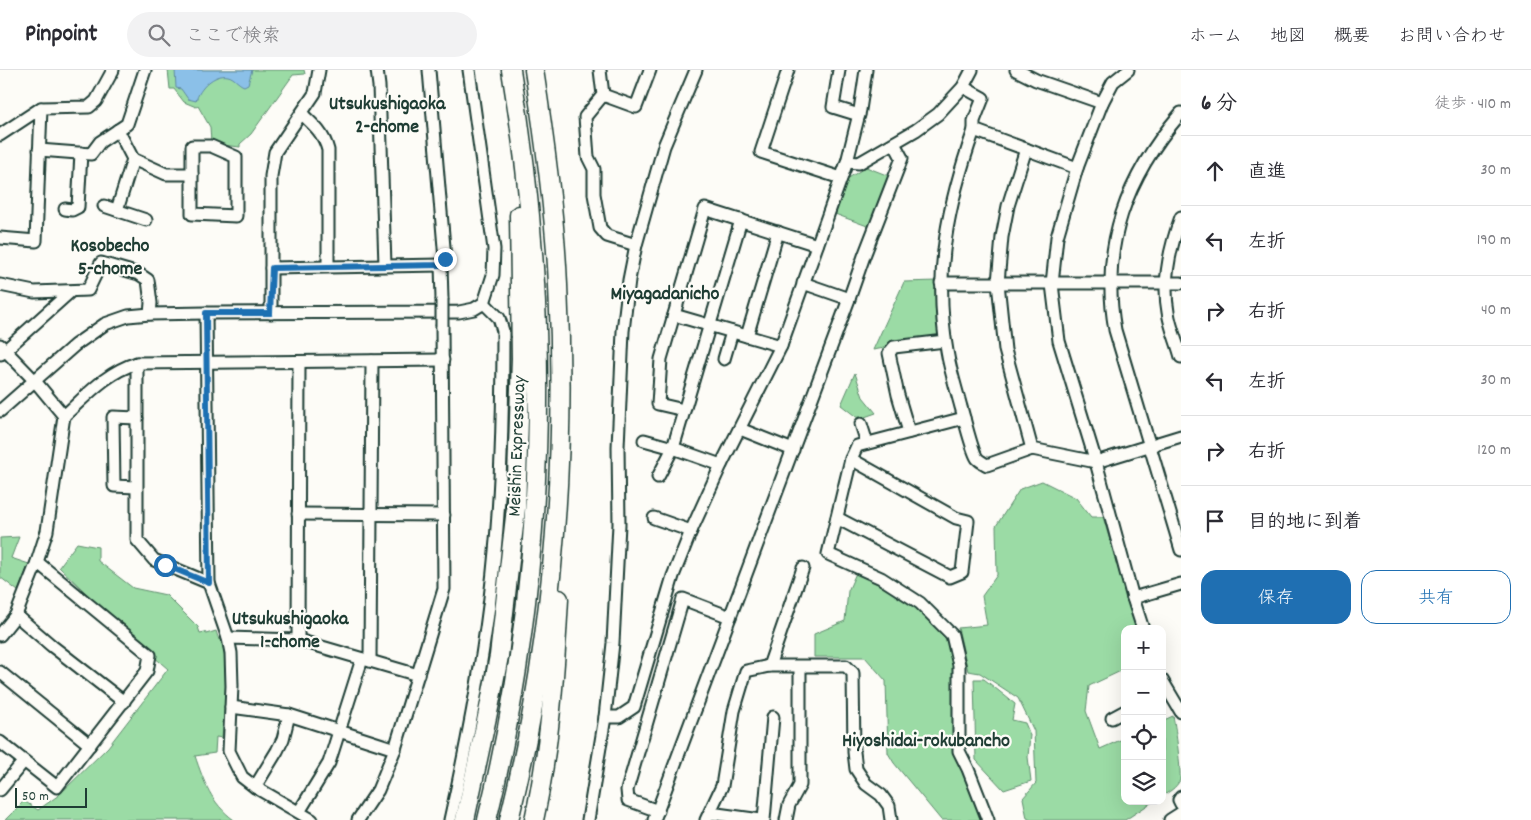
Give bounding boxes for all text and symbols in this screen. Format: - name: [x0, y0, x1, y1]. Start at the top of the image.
- search box: [127, 12, 477, 57]
- text: Pinpoint: [25, 18, 97, 52]
- icon: search: [145, 21, 173, 49]
- text: ここで検索: [185, 24, 280, 51]
- text: ホーム: [1189, 25, 1242, 50]
- text: 地図: [1270, 25, 1306, 50]
- text: 概要: [1334, 25, 1370, 50]
- text: お問い合わせ: [1398, 25, 1506, 50]
- text: 6 分: [1201, 90, 1237, 120]
- district label: Utsukushigaoka 2-chome: [329, 91, 446, 142]
- text: 徒歩 · 410 m: [1434, 93, 1511, 116]
- icon: ahead: [1201, 157, 1229, 185]
- text: 30 m: [1481, 159, 1511, 182]
- text: 直進: [1248, 160, 1286, 187]
- icon: left: [1201, 227, 1229, 255]
- text: 190 m: [1477, 229, 1511, 252]
- text: 左折: [1248, 230, 1286, 257]
- district label: Kosobecho 5-chome: [70, 233, 150, 284]
- route end: [434, 248, 457, 271]
- district label: Miyagadanicho: [611, 281, 719, 309]
- icon: right: [1201, 297, 1229, 325]
- text: 40 m: [1481, 299, 1511, 322]
- text: 右折: [1248, 300, 1286, 327]
- icon: left: [1201, 367, 1229, 395]
- text: 30 m: [1481, 369, 1511, 392]
- text: 左折: [1248, 370, 1286, 397]
- street label: Meishin Expressway: [503, 375, 534, 517]
- icon: right: [1201, 437, 1229, 465]
- text: 120 m: [1477, 439, 1511, 462]
- text: 右折: [1248, 440, 1286, 467]
- icon: arrive: [1201, 507, 1229, 535]
- text: 目的地に到着: [1248, 510, 1362, 537]
- route start: [154, 554, 177, 577]
- button: 保存: [1201, 570, 1351, 624]
- button: 共有: [1361, 570, 1511, 624]
- district label: Utsukushigaoka 1-chome: [232, 606, 349, 657]
- map controls: [1121, 625, 1166, 805]
- button: +: [1121, 625, 1166, 670]
- button: −: [1121, 670, 1166, 715]
- button: locate: [1121, 715, 1166, 760]
- district label: Hiyoshidai-rokubancho: [842, 728, 1010, 756]
- button: layers: [1121, 760, 1166, 805]
- scale bar: [15, 785, 88, 808]
- text: 50 m: [22, 787, 49, 807]

